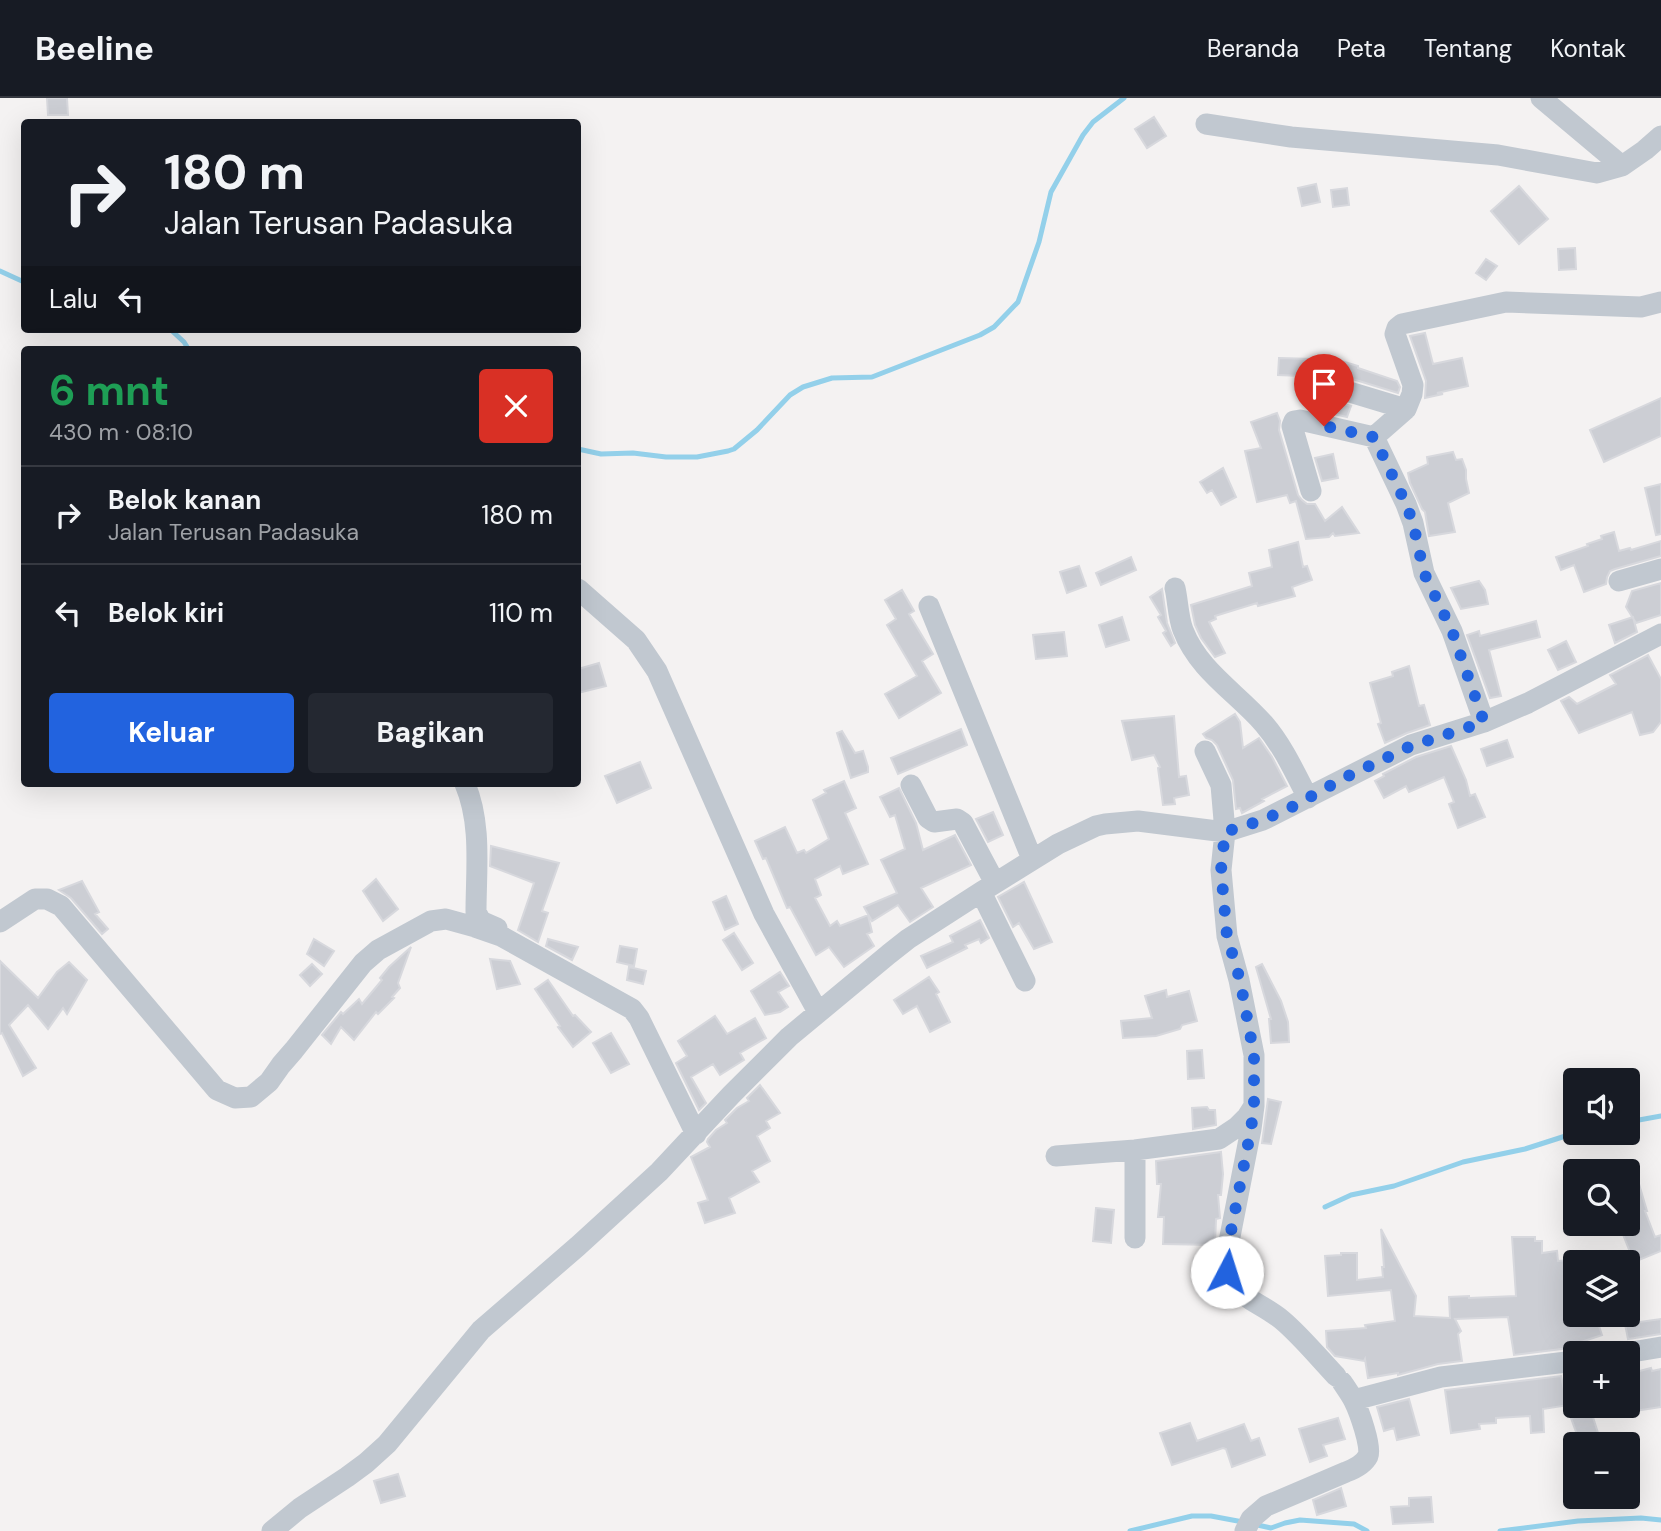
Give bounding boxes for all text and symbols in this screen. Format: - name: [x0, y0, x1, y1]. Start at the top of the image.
- text: Beeline: [35, 27, 154, 70]
- text: Beranda: [1207, 33, 1299, 64]
- text: Peta: [1337, 33, 1386, 64]
- text: Tentang: [1424, 33, 1512, 64]
- text: Kontak: [1550, 33, 1626, 64]
- text: 180 m: [164, 140, 305, 204]
- icon: right: [49, 147, 140, 238]
- text: Jalan Terusan Padasuka: [164, 202, 513, 244]
- icon: left: [112, 280, 150, 318]
- text: Lalu: [49, 282, 98, 316]
- pin: [1294, 354, 1354, 426]
- text: 6 mnt: [49, 363, 169, 418]
- icon: arrive: [1305, 365, 1343, 403]
- button: close: [479, 369, 553, 443]
- text: 430 m · 08:10: [49, 417, 193, 447]
- text: Belok kanan: [108, 483, 261, 517]
- icon: right: [49, 496, 87, 534]
- text: 180 m: [481, 498, 553, 532]
- text: Jalan Terusan Padasuka: [108, 517, 359, 547]
- icon: left: [49, 594, 87, 632]
- text: Belok kiri: [108, 596, 224, 630]
- text: 110 m: [489, 596, 553, 630]
- button: Keluar: [49, 693, 294, 773]
- button: Bagikan: [308, 693, 553, 773]
- map controls: [1563, 1068, 1640, 1509]
- button: sound: [1563, 1068, 1640, 1145]
- button: search: [1563, 1159, 1640, 1236]
- position arrow: [1190, 1235, 1264, 1309]
- button: layers: [1563, 1250, 1640, 1327]
- button: +: [1563, 1341, 1640, 1418]
- button: −: [1563, 1432, 1640, 1509]

